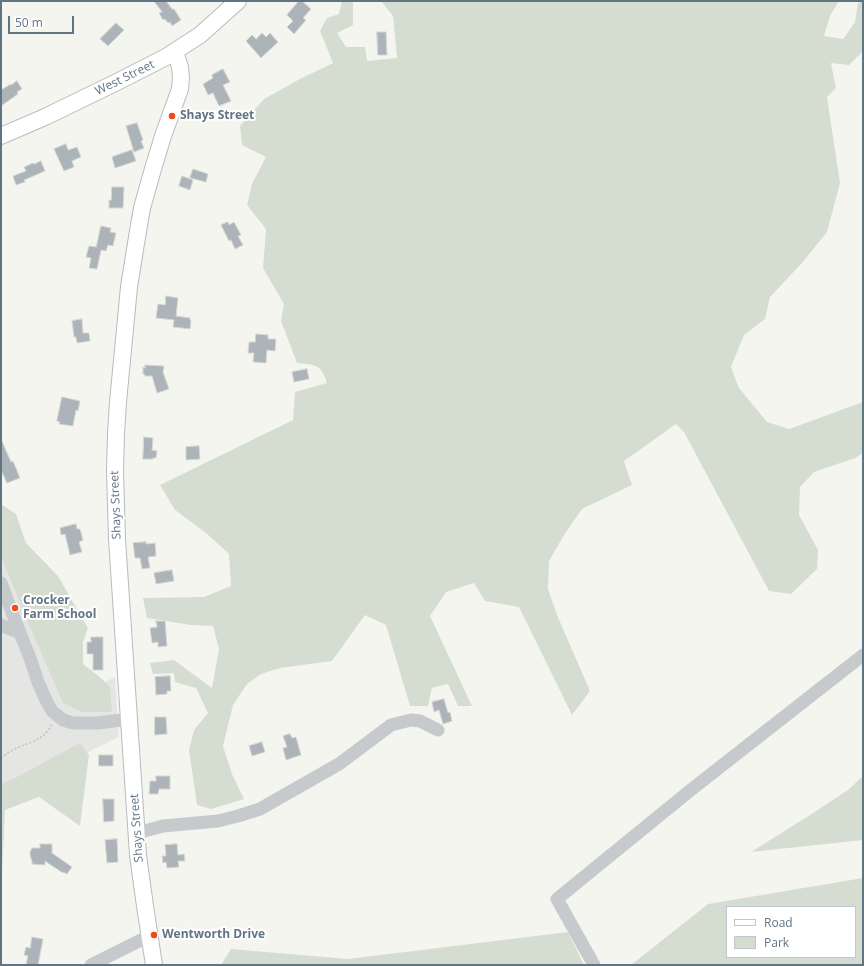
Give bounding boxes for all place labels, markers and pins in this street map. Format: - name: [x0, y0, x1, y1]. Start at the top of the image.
- place label: Shays Street: [180, 109, 254, 123]
- marker: Shays Street: [167, 111, 177, 121]
- place label: Crocker Farm School: [23, 594, 96, 622]
- marker: Crocker Farm School: [10, 603, 20, 613]
- place label: Wentworth Drive: [162, 928, 265, 942]
- marker: Wentworth Drive: [149, 930, 159, 940]

